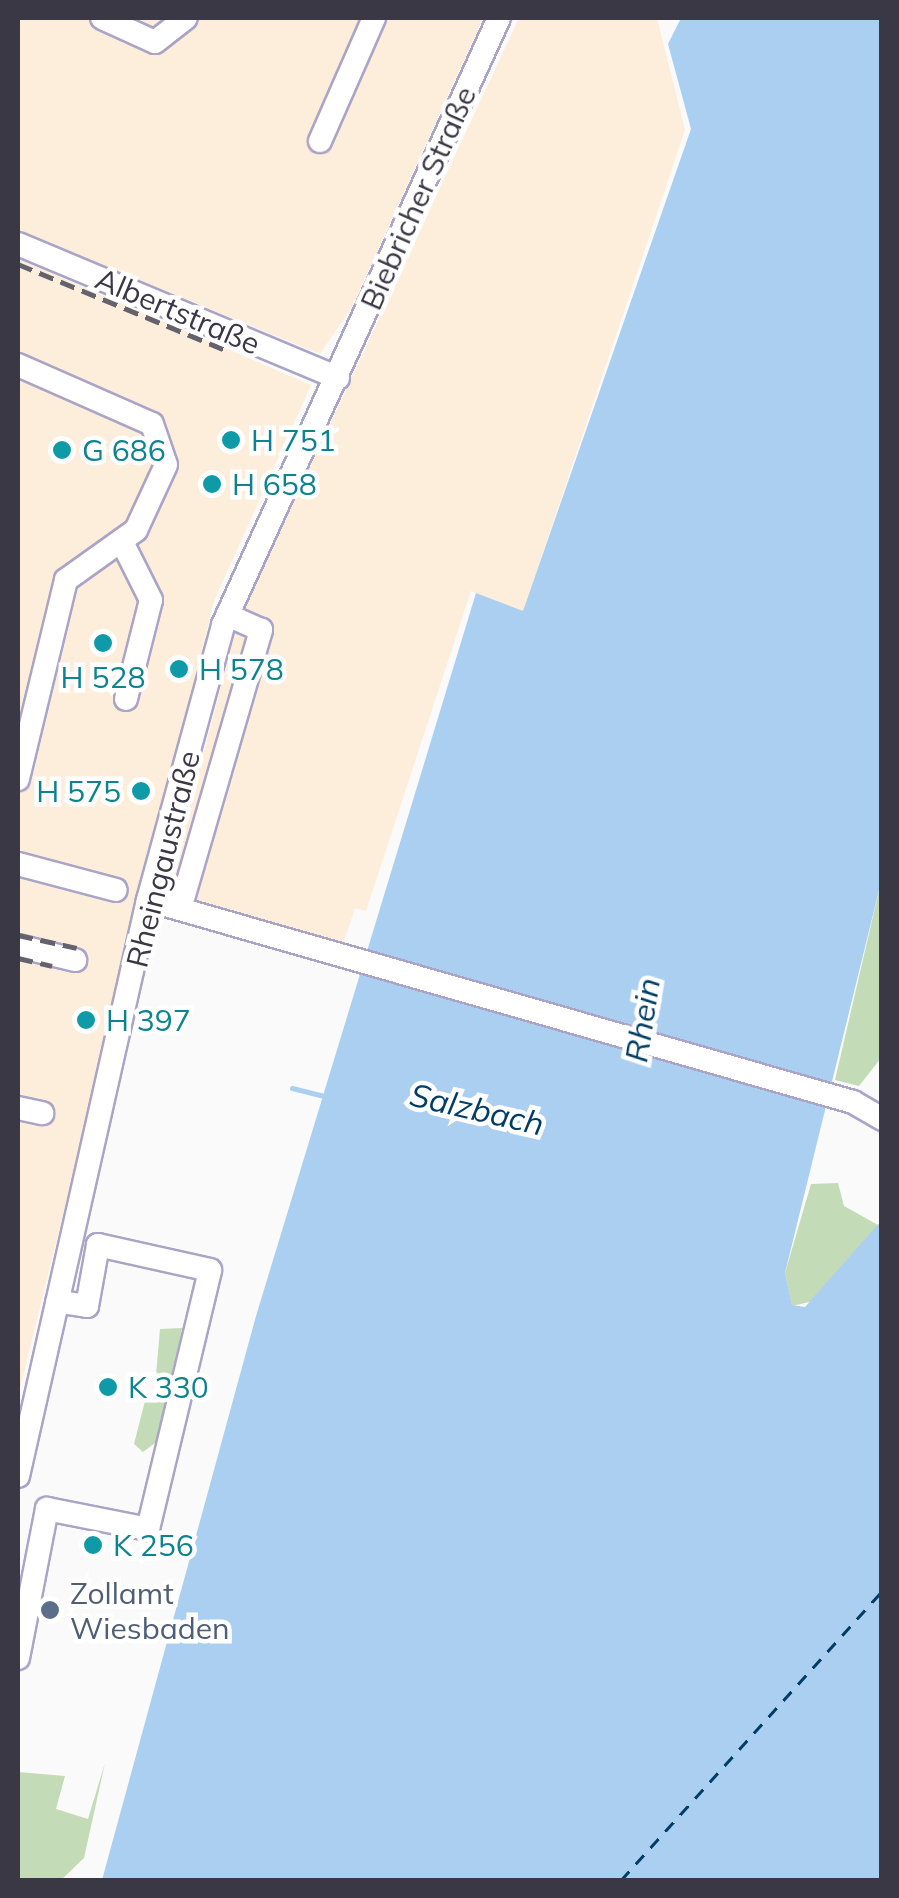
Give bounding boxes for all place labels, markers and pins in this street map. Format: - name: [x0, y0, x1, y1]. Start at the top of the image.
- place label: H 751: [251, 422, 336, 458]
- marker: H 751: [220, 429, 242, 451]
- place label: G 686: [82, 432, 166, 468]
- marker: G 686: [51, 439, 73, 461]
- place label: H 658: [232, 466, 317, 502]
- marker: H 658: [201, 473, 223, 495]
- marker: H 528: [92, 632, 114, 654]
- place label: H 578: [199, 651, 284, 687]
- marker: H 578: [168, 658, 190, 680]
- place label: H 528: [61, 659, 145, 695]
- place label: H 575: [36, 773, 121, 809]
- marker: H 575: [130, 780, 152, 802]
- place label: H 397: [106, 1002, 191, 1038]
- marker: H 397: [75, 1009, 97, 1031]
- place label: K 330: [128, 1369, 209, 1405]
- marker: K 330: [97, 1376, 119, 1398]
- place label: K 256: [113, 1527, 194, 1563]
- marker: K 256: [82, 1534, 104, 1556]
- place label: Zollamt Wiesbaden: [70, 1575, 230, 1646]
- marker: Zollamt Wiesbaden: [39, 1599, 61, 1621]

